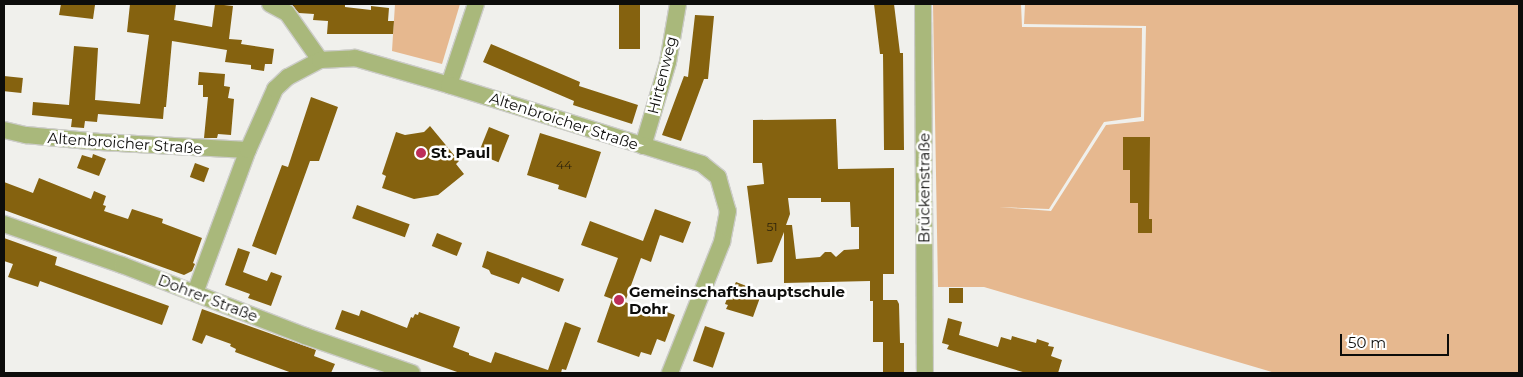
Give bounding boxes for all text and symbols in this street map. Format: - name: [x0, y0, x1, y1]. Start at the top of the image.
- street label: Hirtenweg: [644, 34, 680, 116]
- street label: Altenbroicher Straße: [487, 88, 641, 154]
- street label: Altenbroicher Straße: [47, 129, 203, 157]
- street label: Brückenstraße: [915, 133, 933, 243]
- place label: St. Paul: [431, 144, 490, 162]
- marker: St. Paul: [415, 147, 427, 159]
- house number: 44: [556, 158, 572, 172]
- house number: 51: [766, 220, 778, 234]
- street label: Dohrer Straße: [156, 271, 260, 325]
- place label: Gemeinschaftshauptschule Dohr: [629, 282, 845, 317]
- marker: Gemeinschaftshauptschule Dohr: [613, 294, 625, 306]
- scale bar: [1343, 324, 1452, 356]
- text: 50 m: [1348, 333, 1386, 352]

